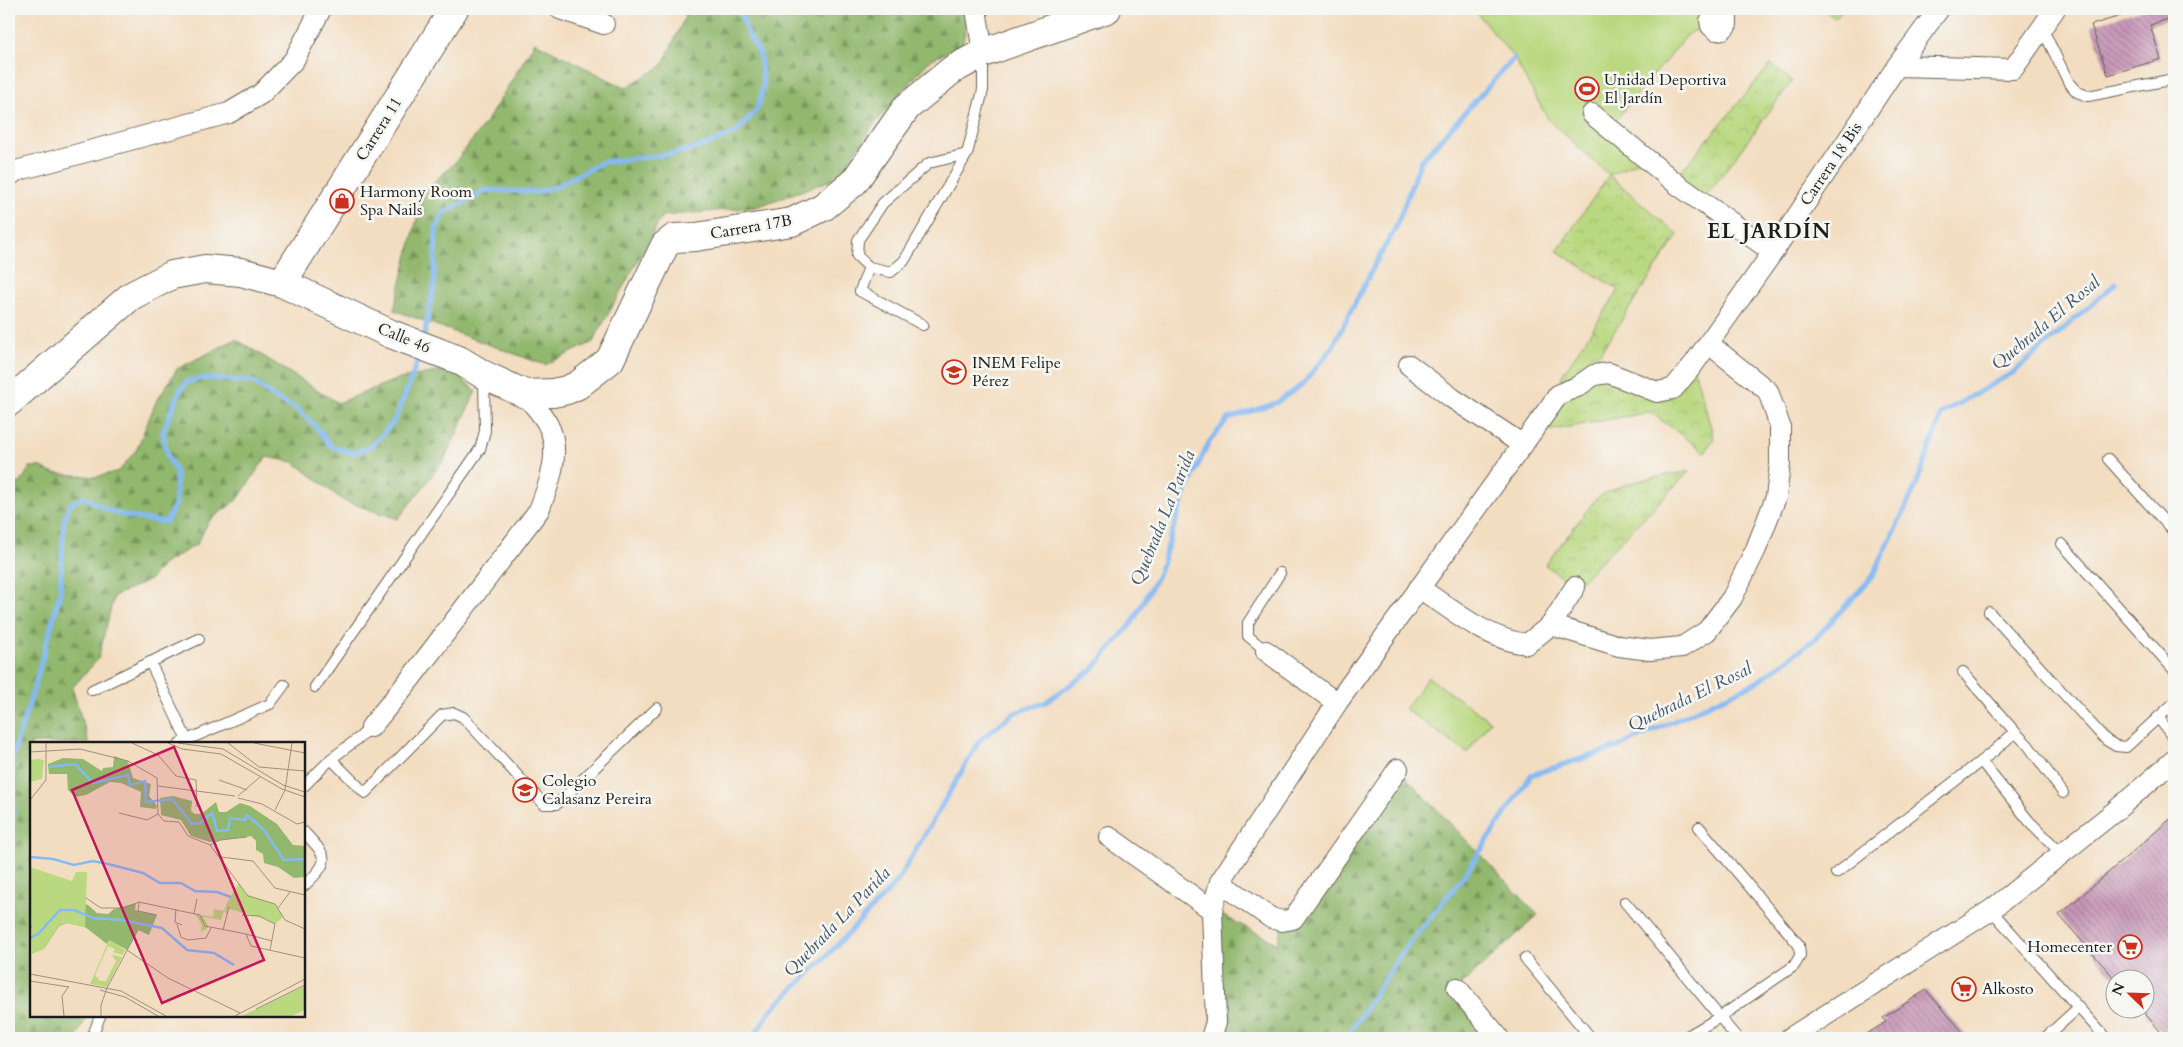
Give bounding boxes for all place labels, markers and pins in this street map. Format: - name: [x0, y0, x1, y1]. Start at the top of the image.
- place label: Unidad Deportiva El Jardín: [1604, 69, 1727, 109]
- sports icon: Unidad Deportiva El Jardín: [1574, 76, 1600, 102]
- place label: Harmony Room Spa Nails: [360, 181, 473, 221]
- shop icon: Harmony Room Spa Nails: [329, 188, 355, 214]
- place label: INEM Felipe Pérez: [972, 352, 1061, 392]
- school or university icon: INEM Felipe Pérez: [941, 359, 967, 385]
- place label: Colegio Calasanz Pereira: [542, 770, 652, 810]
- school or university icon: Colegio Calasanz Pereira: [512, 777, 538, 803]
- supermarket icon: Homecenter: [2117, 934, 2143, 960]
- place label: Homecenter: [2027, 936, 2112, 958]
- supermarket icon: Alkosto: [1951, 976, 1977, 1002]
- place label: Alkosto: [1982, 978, 2034, 1000]

